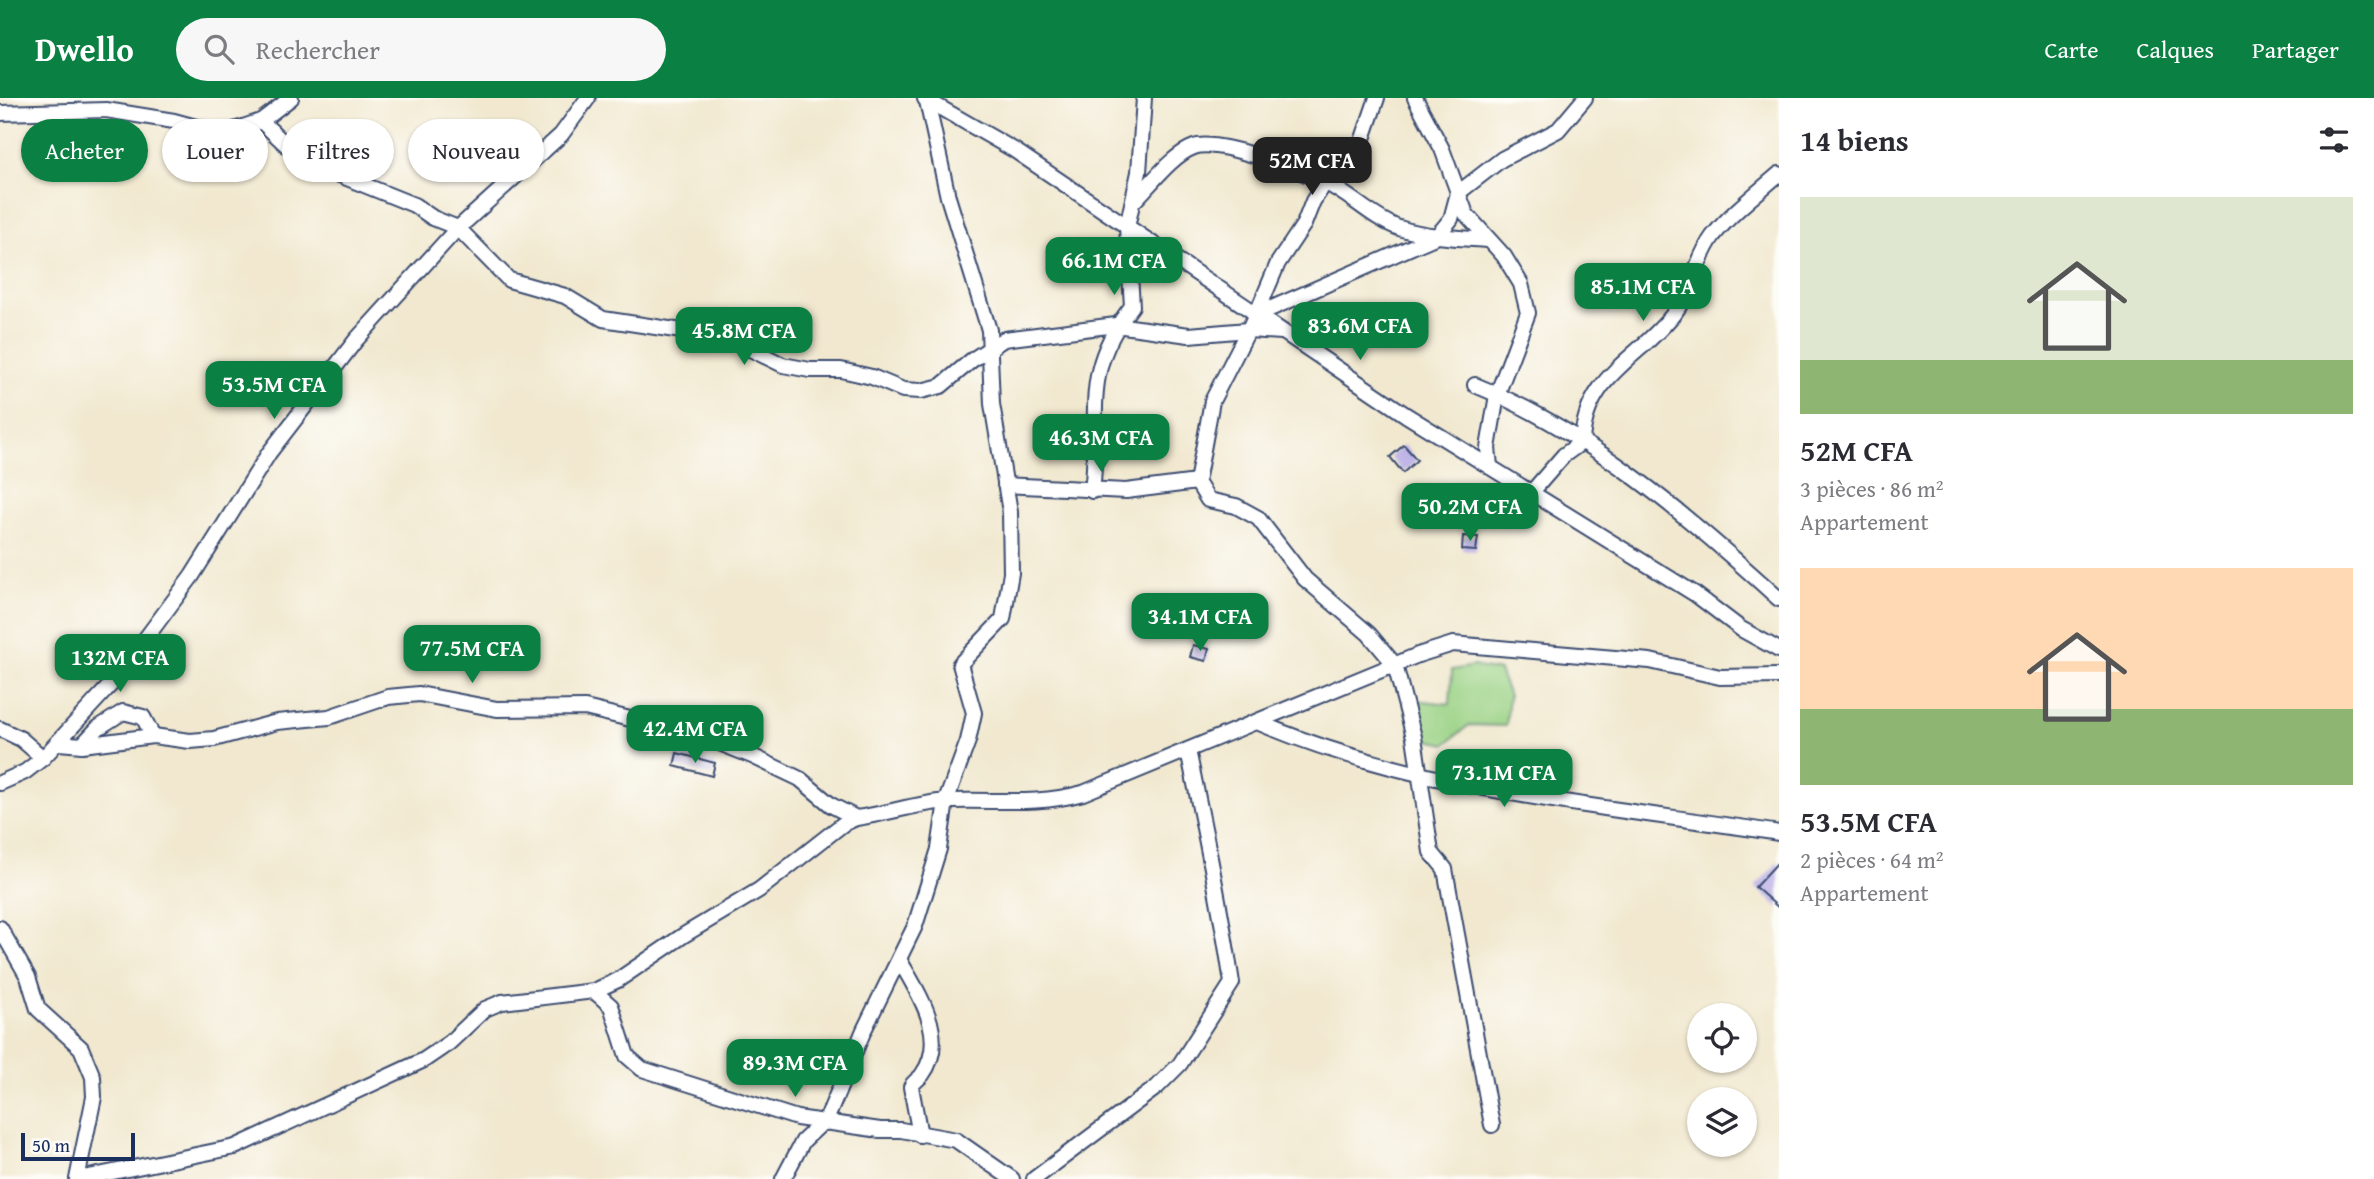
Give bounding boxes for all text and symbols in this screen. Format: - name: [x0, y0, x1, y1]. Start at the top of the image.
- search box: [176, 18, 666, 81]
- text: Dwello: [35, 25, 134, 73]
- icon: search: [200, 30, 238, 68]
- text: Rechercher: [256, 30, 380, 69]
- text: Carte: [2044, 32, 2098, 67]
- text: Calques: [2136, 32, 2214, 67]
- text: Partager: [2252, 32, 2339, 67]
- text: 14 biens: [1800, 118, 1909, 162]
- chip: Acheter: [21, 119, 148, 182]
- chip: Louer: [162, 119, 268, 182]
- chip: Filtres: [282, 119, 394, 182]
- chip: Nouveau: [408, 119, 544, 182]
- icon: filters: [2315, 121, 2353, 159]
- pin: 52M CFA: [1247, 138, 1377, 197]
- text: 52M CFA: [1269, 143, 1355, 176]
- pin: 66.1M CFA: [1034, 238, 1194, 297]
- text: 66.1M CFA: [1061, 243, 1167, 276]
- icon: home: [2014, 243, 2140, 369]
- pin: 85.1M CFA: [1563, 264, 1723, 323]
- text: 85.1M CFA: [1590, 269, 1696, 302]
- pin: 83.6M CFA: [1280, 302, 1440, 362]
- pin: 45.8M CFA: [664, 308, 824, 367]
- text: 83.6M CFA: [1307, 308, 1413, 341]
- text: 45.8M CFA: [691, 313, 797, 346]
- pin: 53.5M CFA: [194, 362, 354, 421]
- text: 53.5M CFA: [221, 367, 327, 400]
- pin: 46.3M CFA: [1021, 414, 1181, 474]
- text: 46.3M CFA: [1048, 420, 1154, 453]
- text: 52M CFA: [1800, 428, 1913, 472]
- text: 3 pièces · 86 m²: [1800, 472, 1944, 505]
- pin: 50.2M CFA: [1390, 484, 1550, 543]
- text: 50.2M CFA: [1417, 489, 1523, 522]
- text: Appartement: [1800, 505, 1929, 538]
- pin: 34.1M CFA: [1120, 594, 1280, 653]
- text: 34.1M CFA: [1147, 599, 1253, 632]
- icon: home: [2014, 614, 2140, 740]
- pin: 77.5M CFA: [392, 626, 552, 685]
- text: 77.5M CFA: [419, 631, 525, 664]
- pin: 132M CFA: [48, 634, 192, 694]
- text: 132M CFA: [71, 640, 169, 673]
- pin: 42.4M CFA: [615, 706, 775, 765]
- text: 42.4M CFA: [642, 711, 748, 744]
- pin: 73.1M CFA: [1424, 750, 1584, 809]
- text: 73.1M CFA: [1451, 755, 1557, 788]
- text: 53.5M CFA: [1800, 799, 1937, 843]
- text: 2 pièces · 64 m²: [1800, 843, 1944, 876]
- text: Appartement: [1800, 876, 1929, 909]
- map controls: [1687, 1003, 1757, 1157]
- button: locate: [1687, 1003, 1757, 1073]
- pin: 89.3M CFA: [715, 1040, 875, 1099]
- text: 89.3M CFA: [742, 1045, 848, 1078]
- button: layers: [1687, 1087, 1757, 1157]
- scale bar: [21, 1130, 135, 1162]
- text: 50 m: [32, 1131, 70, 1159]

